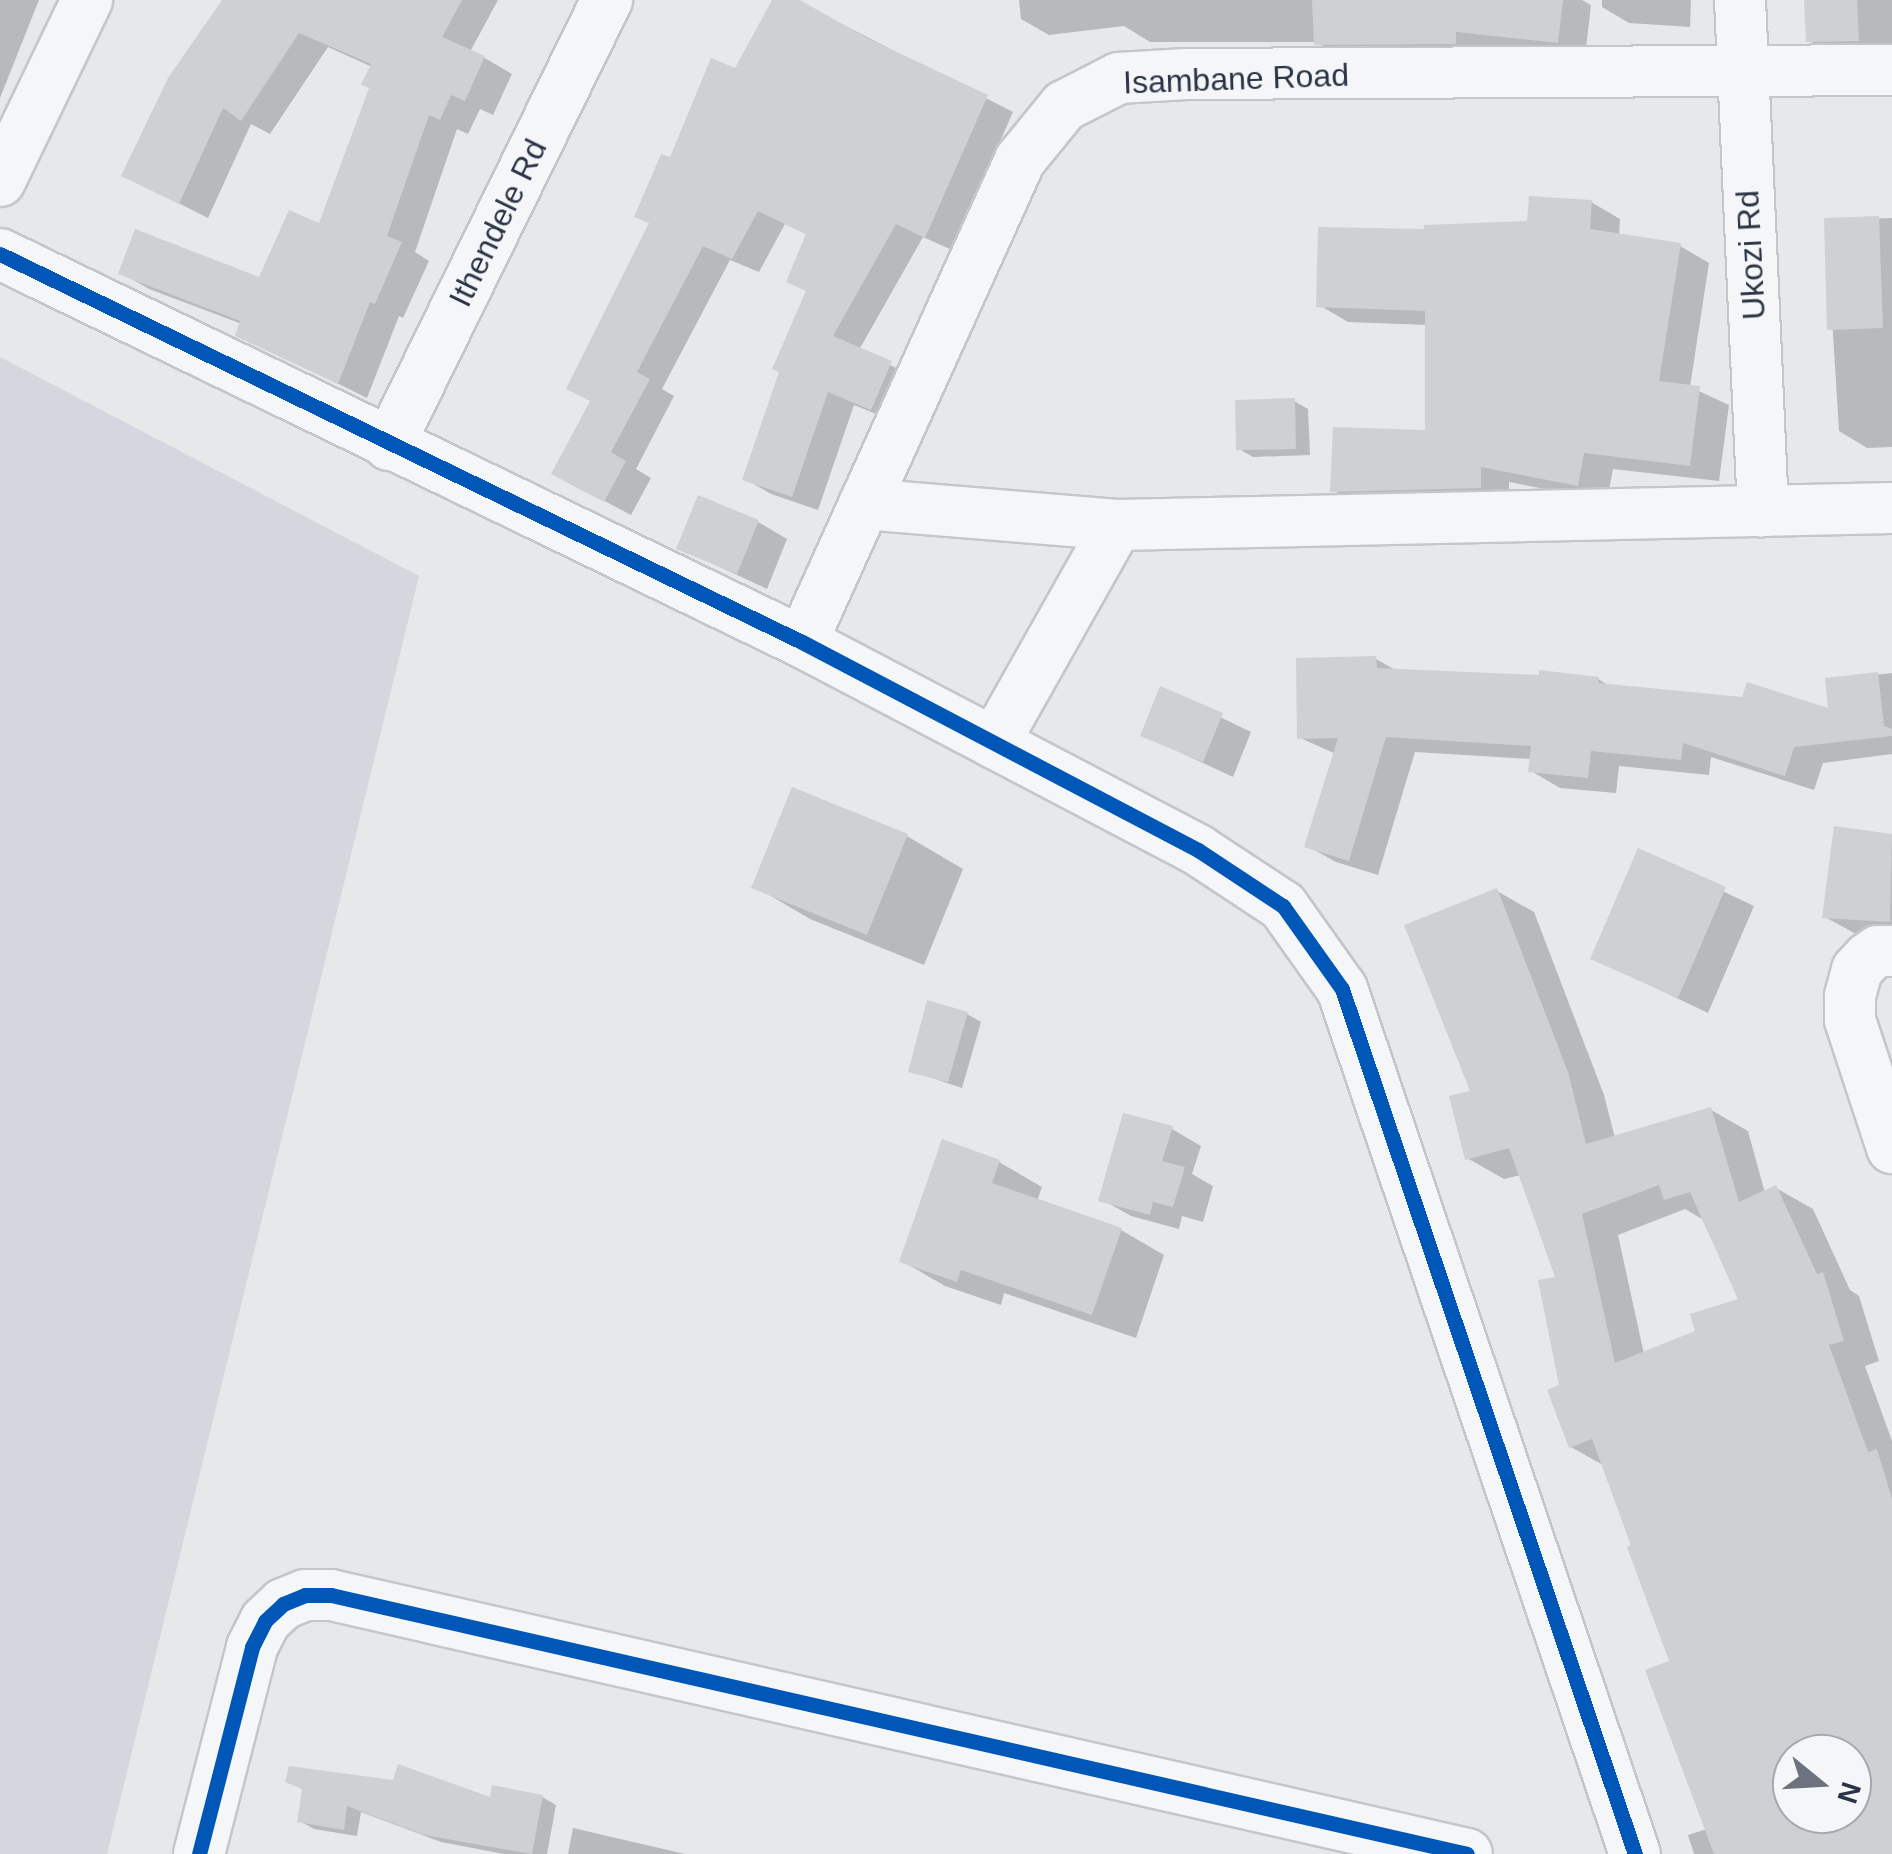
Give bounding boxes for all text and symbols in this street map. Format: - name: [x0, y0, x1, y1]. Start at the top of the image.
- street label: Isambane Road: [1122, 56, 1350, 102]
- street label: Ithendele Rd: [441, 133, 555, 313]
- street label: Ukozi Rd: [1728, 189, 1774, 321]
- north arrow: [1772, 1734, 1872, 1834]
- text: N: [1831, 1778, 1867, 1807]

